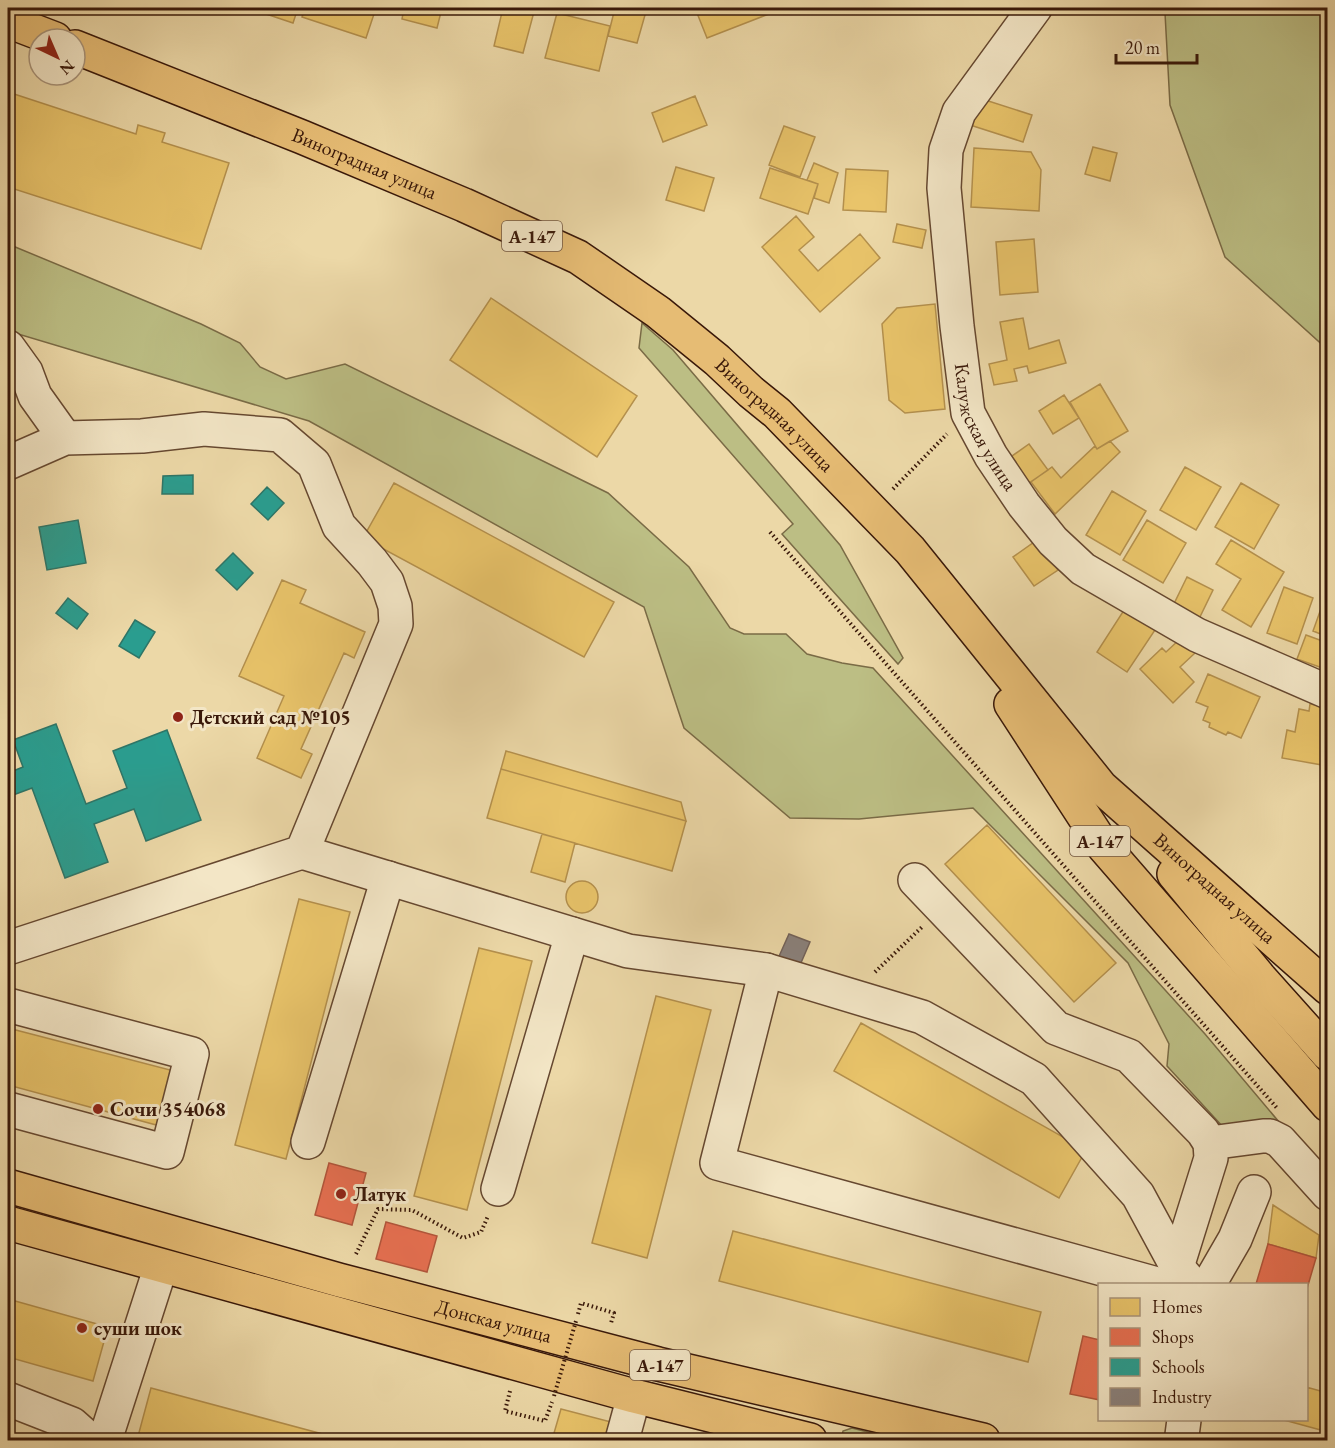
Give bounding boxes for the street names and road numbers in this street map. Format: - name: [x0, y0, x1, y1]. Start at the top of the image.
- street label: Виноградная улица: [288, 121, 441, 205]
- road number: А-147: [502, 221, 562, 251]
- street label: Виноградная улица: [710, 352, 840, 477]
- street label: Калужская улица: [949, 361, 1024, 496]
- road number: А-147: [1070, 826, 1130, 856]
- street label: Виноградная улица: [1148, 827, 1282, 949]
- street label: Донская улица: [433, 1293, 555, 1348]
- road number: А-147: [630, 1350, 690, 1380]

